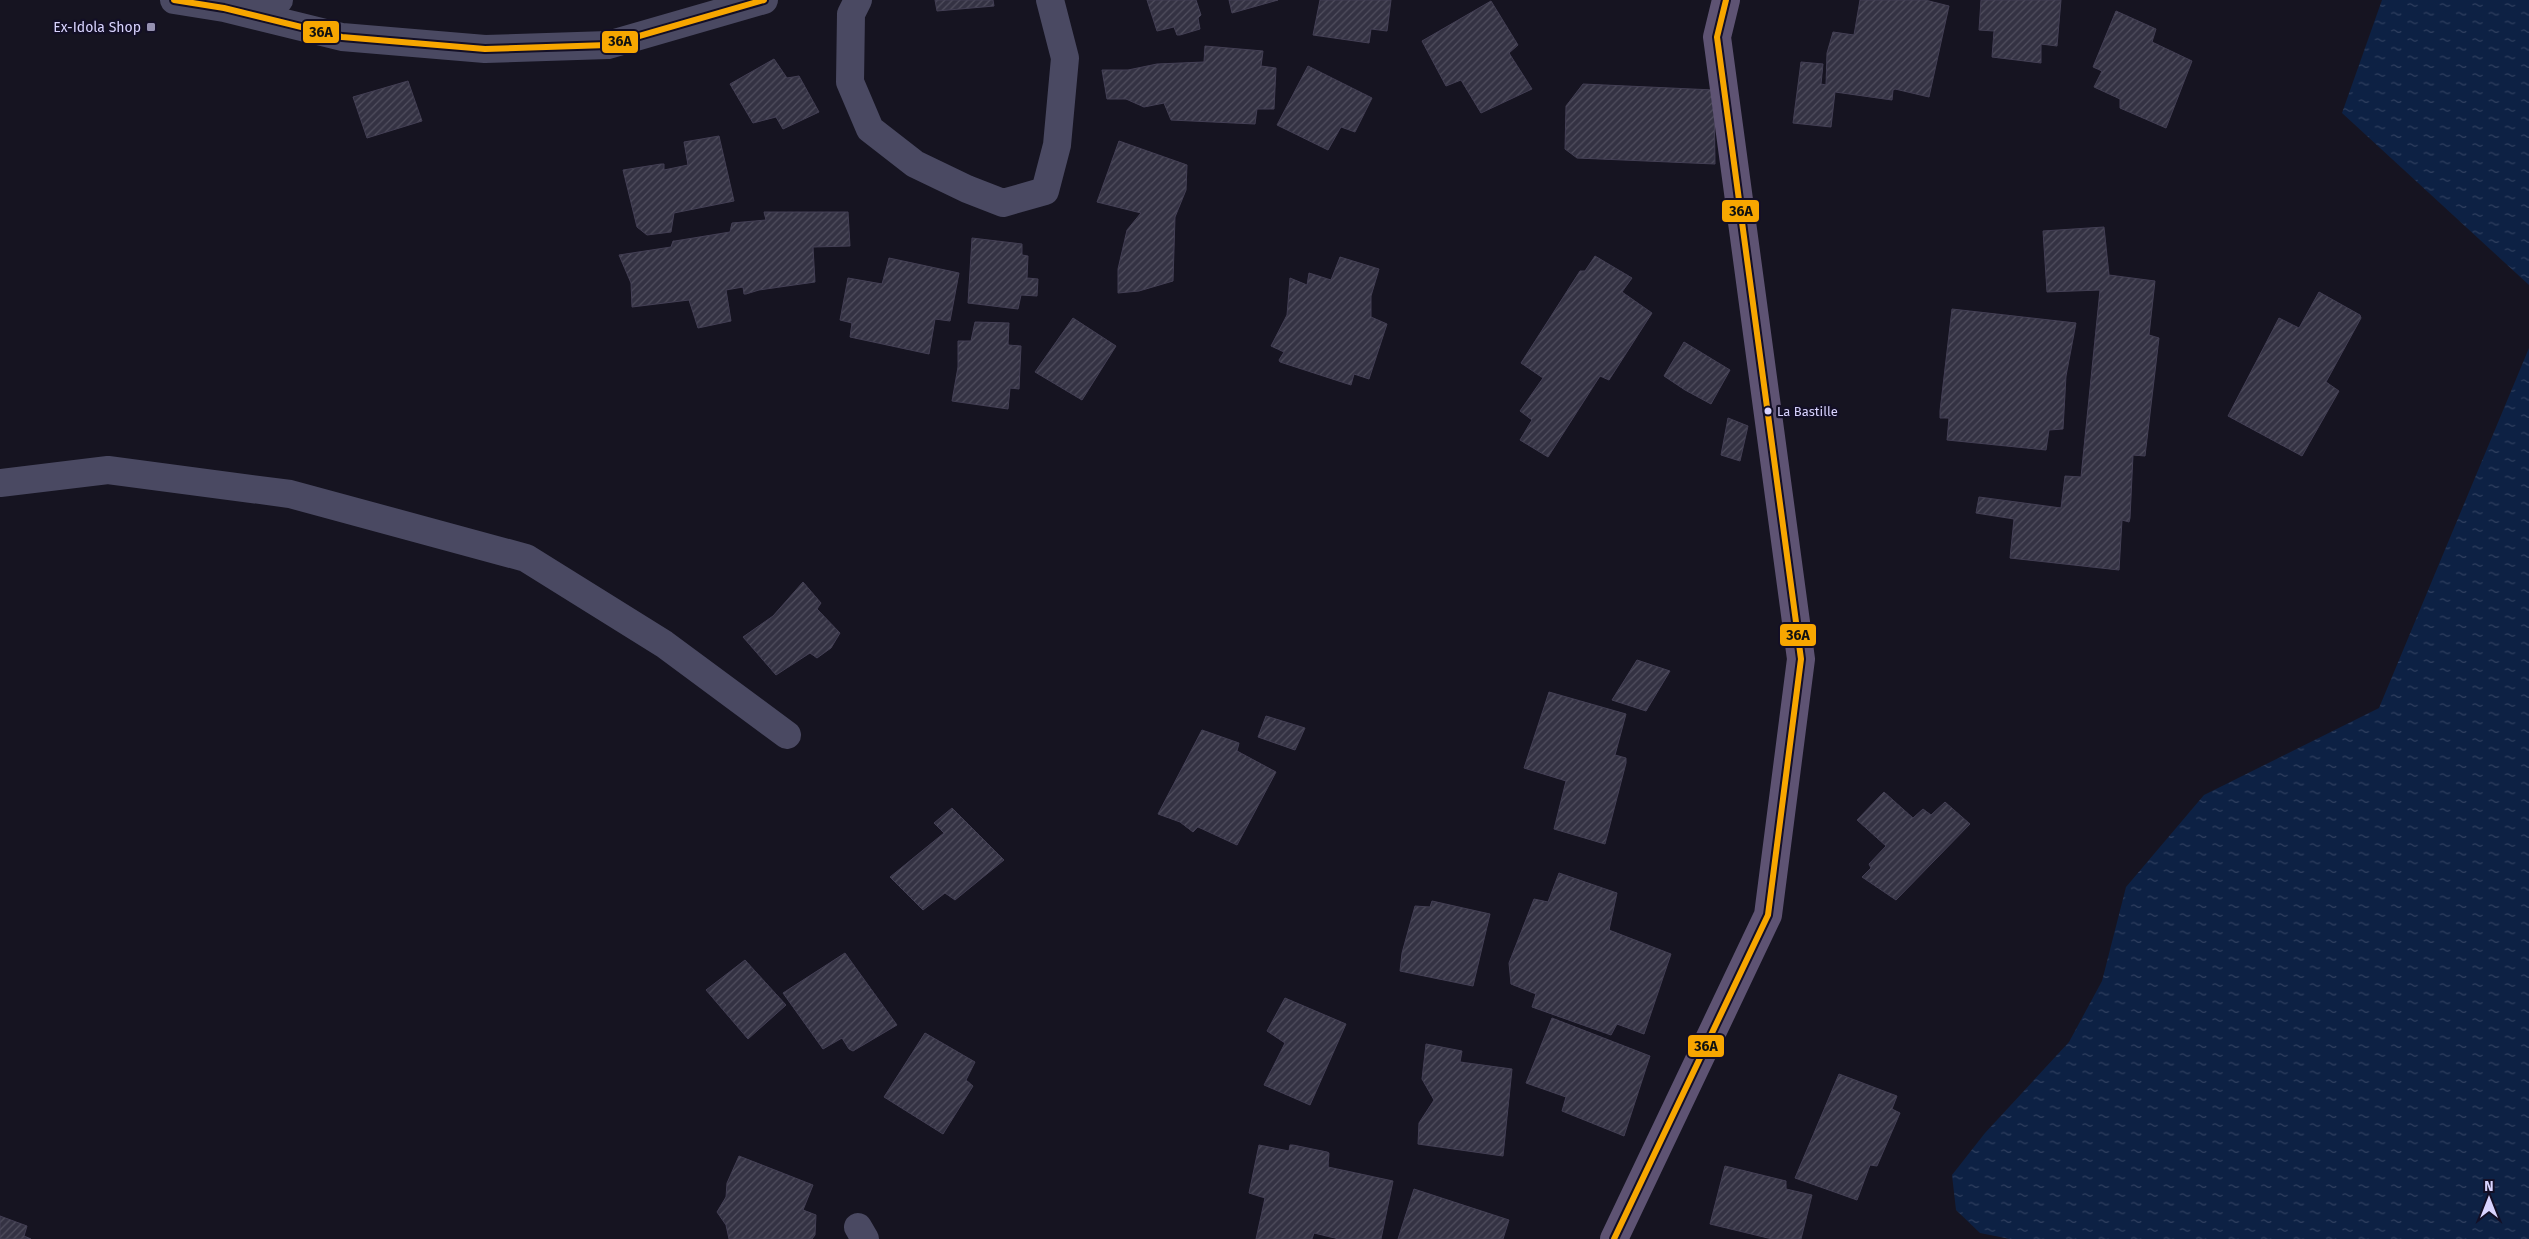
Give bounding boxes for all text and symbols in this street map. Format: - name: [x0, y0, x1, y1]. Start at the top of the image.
- place label: Ex-Idola Shop: [53, 19, 141, 36]
- line badge: 36A: [302, 20, 340, 44]
- marker: Ex-Idola Shop: [145, 21, 157, 33]
- text: 36A: [308, 24, 333, 41]
- line badge: 36A: [601, 30, 639, 54]
- text: 36A: [607, 33, 632, 50]
- line badge: 36A: [1721, 199, 1760, 223]
- text: 36A: [1728, 203, 1753, 220]
- place label: La Bastille: [1777, 404, 1838, 419]
- marker: La Bastille: [1763, 406, 1773, 416]
- line badge: 36A: [1779, 623, 1817, 647]
- text: 36A: [1785, 627, 1810, 644]
- line badge: 36A: [1687, 1034, 1725, 1058]
- text: 36A: [1693, 1038, 1718, 1055]
- north arrow: [2464, 1174, 2514, 1224]
- text: N: [2484, 1178, 2494, 1195]

